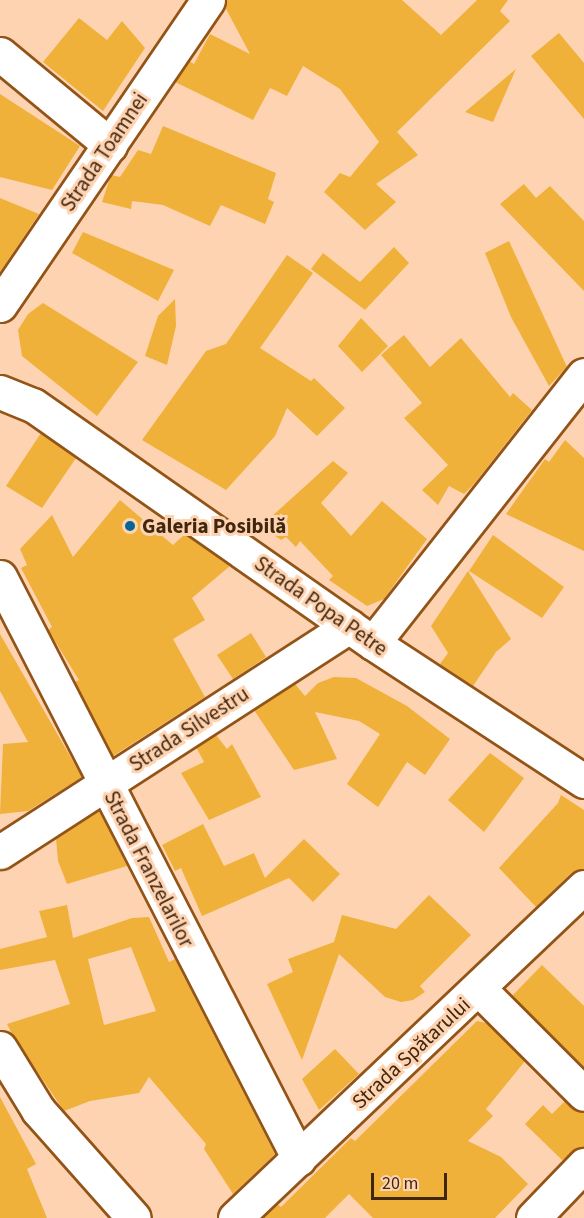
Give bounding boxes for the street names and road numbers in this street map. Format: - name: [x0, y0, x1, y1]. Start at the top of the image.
- street label: Strada Toamnei: [55, 88, 153, 216]
- street label: Strada Popa Petre: [250, 551, 392, 661]
- street label: Strada Silvestru: [124, 681, 254, 777]
- street label: Strada Franzelarilor: [99, 787, 199, 951]
- street label: Strada Spătarului: [347, 992, 475, 1114]

